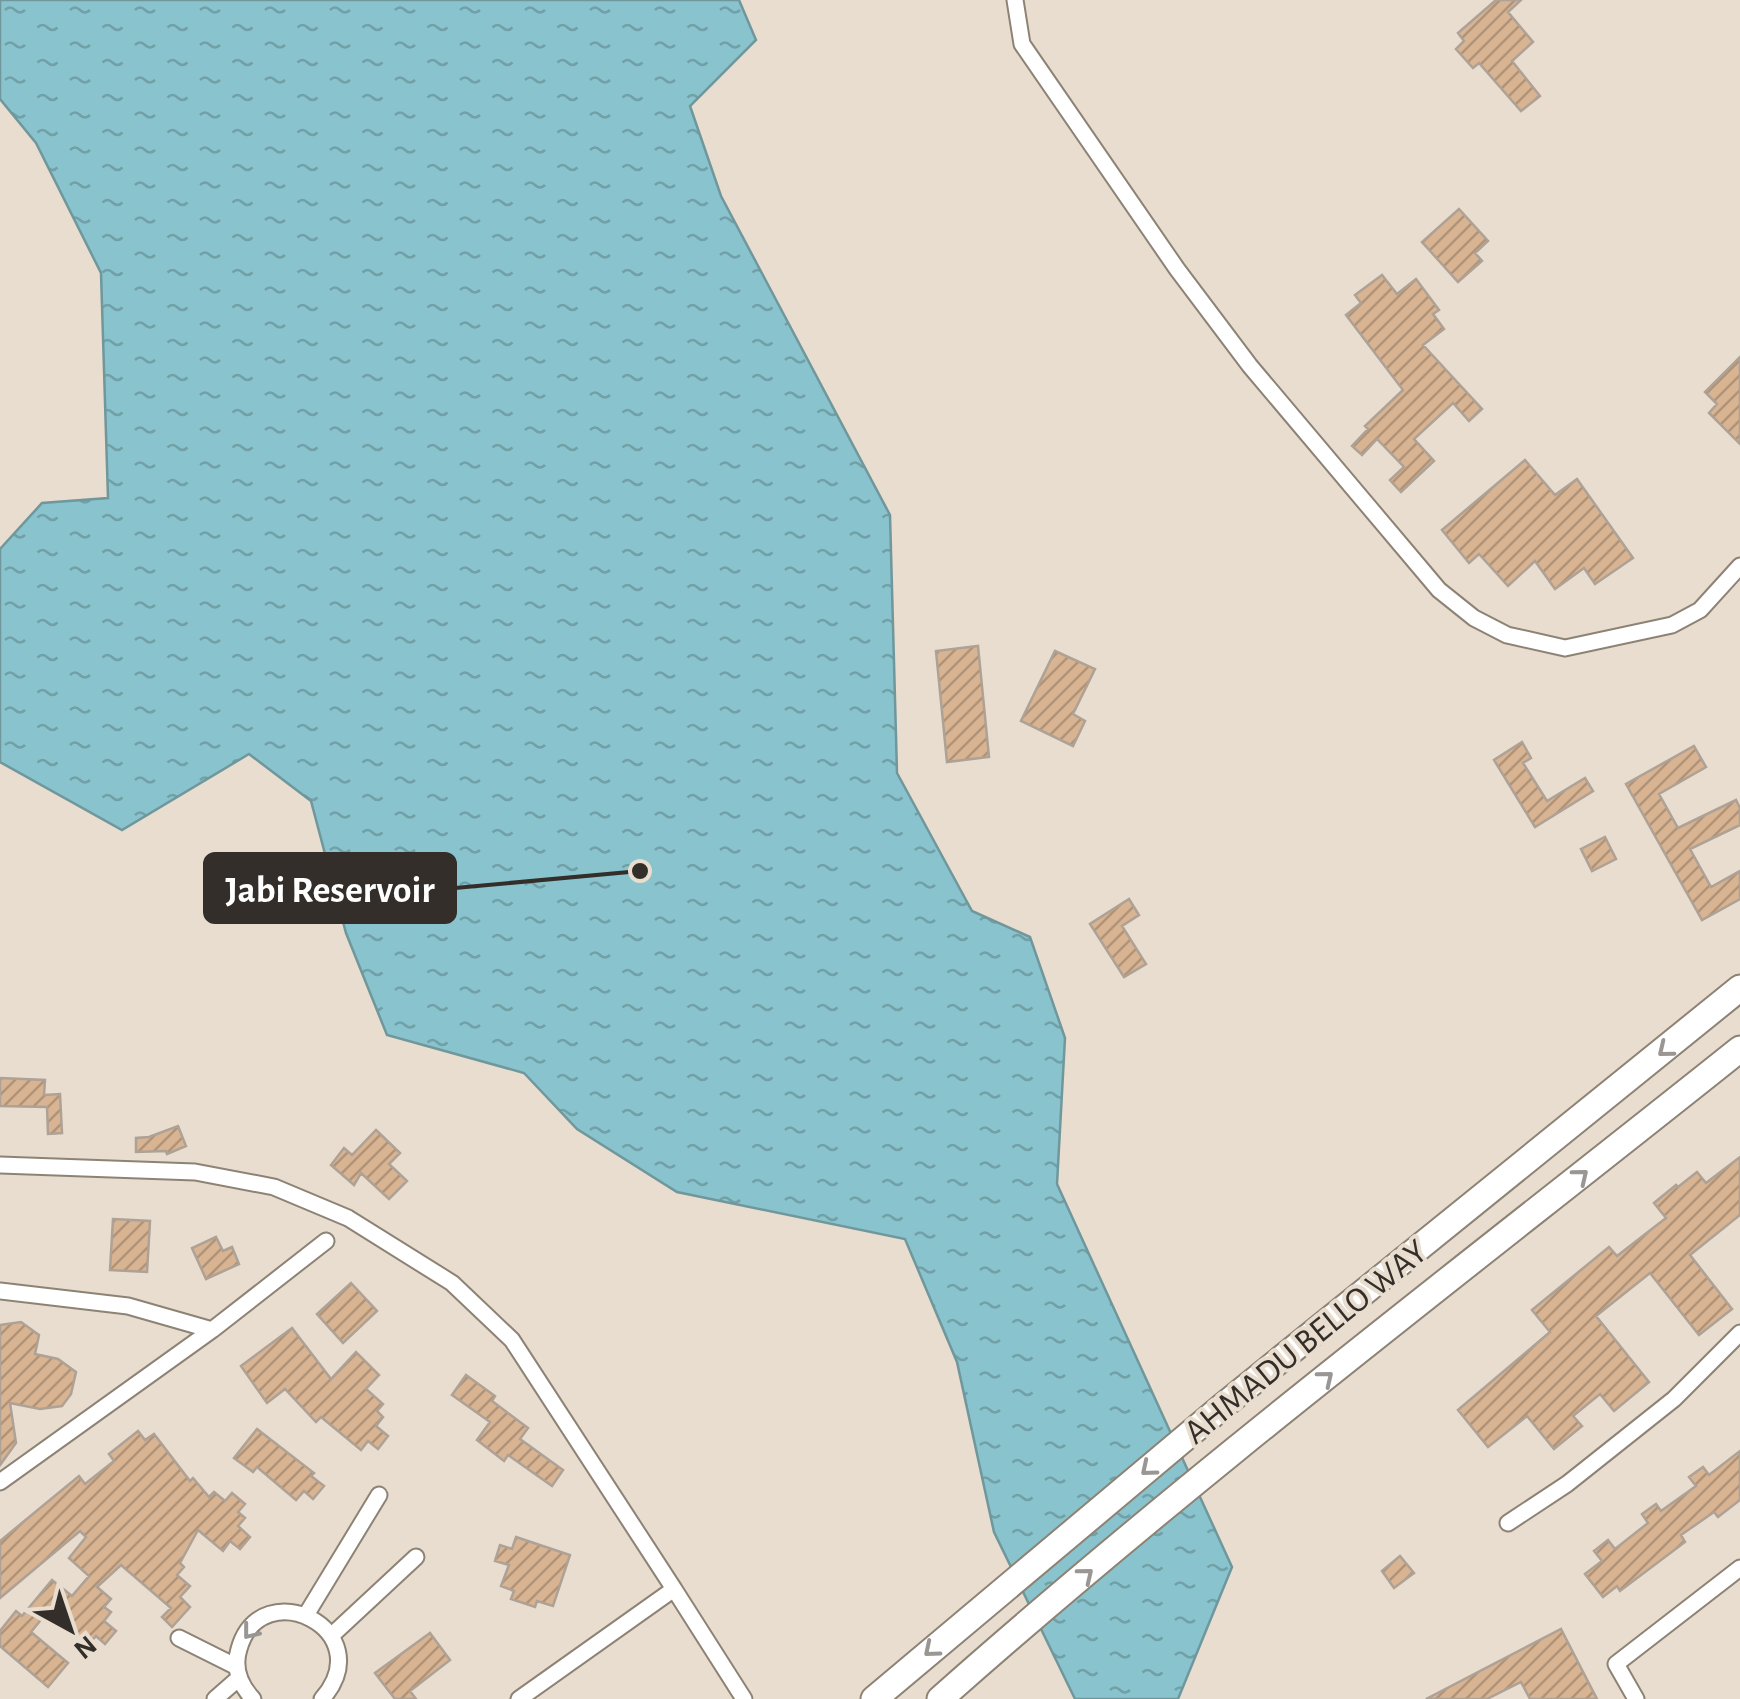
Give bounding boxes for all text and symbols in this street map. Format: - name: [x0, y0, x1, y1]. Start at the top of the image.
- callout: Jabi Reservoir: [205, 854, 455, 922]
- text: Jabi Reservoir: [225, 872, 435, 910]
- one-way arrow: [1658, 1038, 1676, 1056]
- one-way arrow: [1569, 1170, 1587, 1188]
- street label: AHMADU BELLO WAY: [1178, 1234, 1434, 1451]
- one-way arrow: [1315, 1373, 1333, 1390]
- one-way arrow: [1141, 1457, 1159, 1475]
- one-way arrow: [1074, 1569, 1092, 1587]
- north arrow: [20, 1579, 120, 1679]
- one-way arrow: [244, 1621, 262, 1639]
- text: N: [68, 1630, 101, 1664]
- one-way arrow: [925, 1639, 943, 1657]

